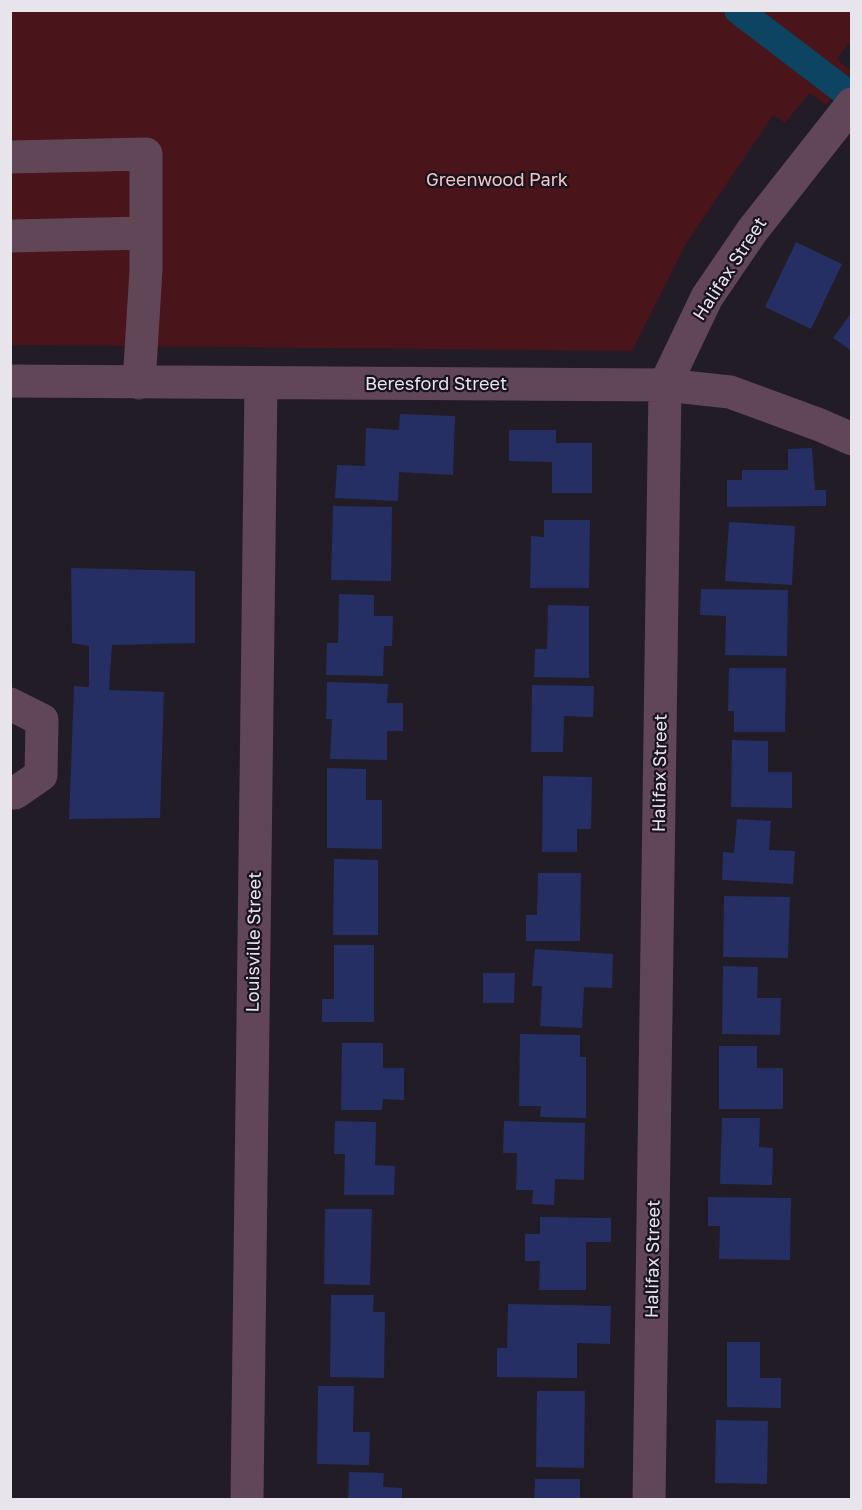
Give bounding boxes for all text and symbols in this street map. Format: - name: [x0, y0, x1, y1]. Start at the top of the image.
- park label: Greenwood Park: [426, 169, 568, 191]
- street label: Halifax Street: [689, 213, 771, 325]
- street label: Beresford Street: [365, 373, 507, 395]
- street label: Halifax Street: [648, 714, 672, 832]
- street label: Louisville Street: [242, 872, 266, 1012]
- street label: Halifax Street: [641, 1200, 665, 1318]

